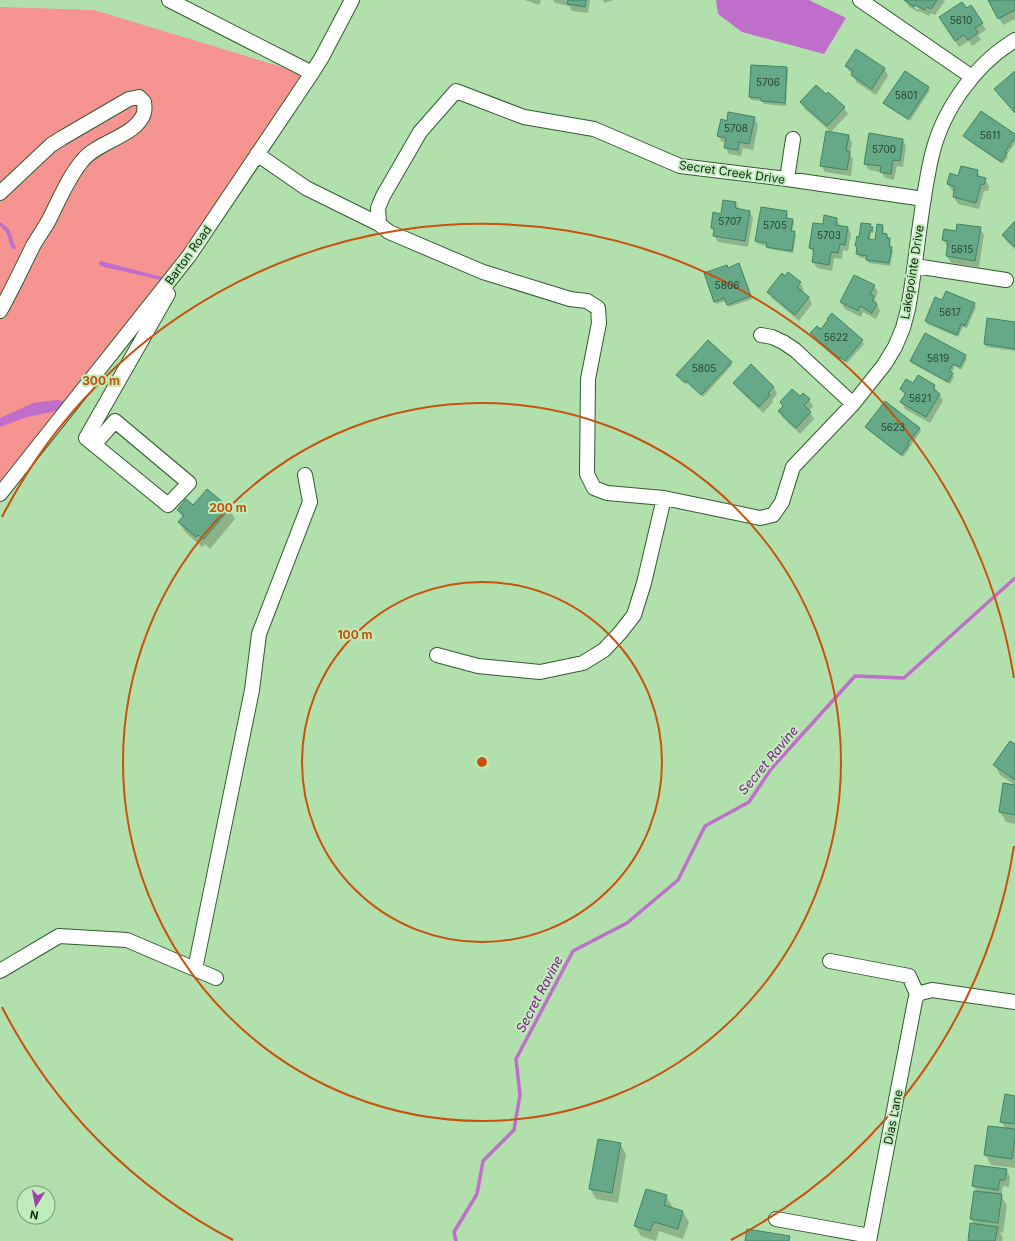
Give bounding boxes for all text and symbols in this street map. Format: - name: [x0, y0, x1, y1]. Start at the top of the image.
- house number: 5610: [950, 14, 972, 26]
- house number: 5706: [756, 76, 780, 88]
- house number: 5801: [895, 89, 917, 101]
- house number: 5708: [724, 122, 748, 134]
- house number: 5611: [980, 129, 1000, 141]
- house number: 5700: [872, 143, 896, 155]
- street label: Secret Creek Drive: [678, 157, 786, 187]
- house number: 5707: [718, 215, 742, 227]
- house number: 5705: [763, 219, 787, 231]
- street label: Barton Road: [161, 222, 215, 288]
- street label: Lakepointe Drive: [897, 224, 927, 320]
- house number: 5703: [817, 229, 841, 241]
- house number: 5615: [951, 243, 973, 255]
- house number: 5806: [715, 279, 739, 291]
- house number: 5617: [939, 306, 961, 318]
- house number: 5622: [824, 331, 848, 343]
- house number: 5619: [927, 352, 949, 364]
- house number: 5805: [692, 362, 716, 374]
- text: 300 m: [82, 373, 120, 388]
- house number: 5621: [909, 392, 931, 404]
- house number: 5623: [881, 421, 905, 433]
- text: 200 m: [209, 500, 247, 515]
- text: 100 m: [337, 627, 373, 642]
- water label: Secret Ravine: [735, 722, 801, 798]
- centre of rings: [475, 755, 489, 769]
- water label: Secret Ravine: [512, 953, 566, 1035]
- street label: Dias Lane: [880, 1088, 906, 1146]
- north arrow: [16, 1185, 56, 1225]
- text: N: [29, 1207, 40, 1222]

